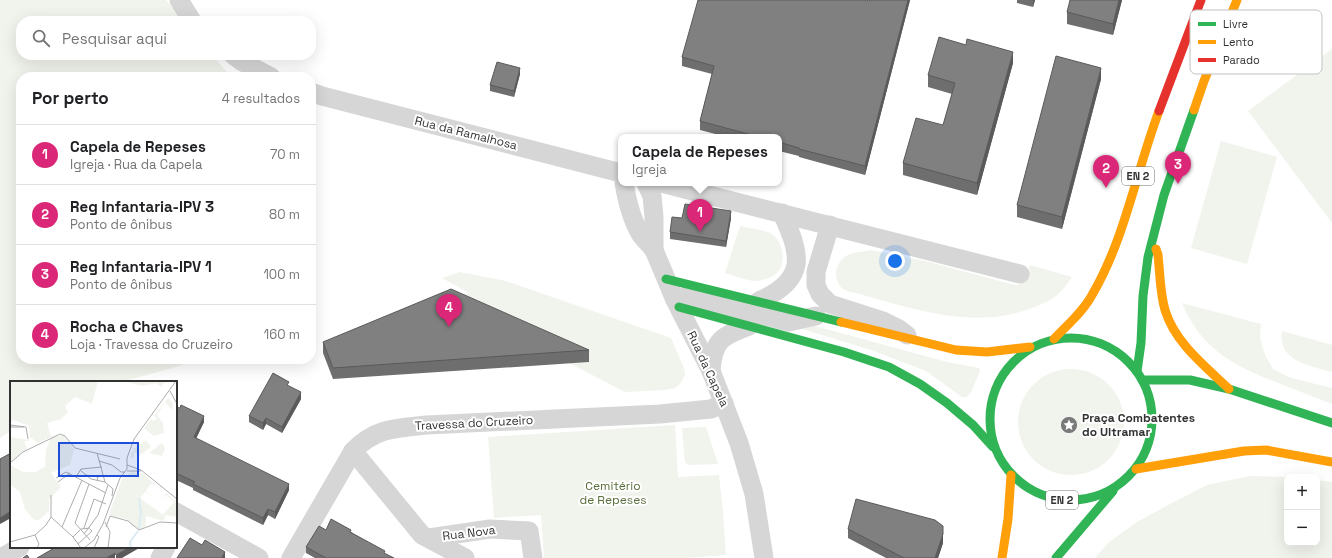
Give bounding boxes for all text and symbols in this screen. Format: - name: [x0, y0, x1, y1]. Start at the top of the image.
- legend: [1190, 10, 1322, 74]
- search box: [16, 16, 316, 60]
- text: Livre: [1223, 17, 1248, 31]
- icon: search: [30, 27, 52, 49]
- text: Pesquisar aqui: [62, 29, 167, 48]
- text: Lento: [1223, 35, 1254, 49]
- text: Parado: [1223, 53, 1260, 67]
- text: Por perto: [32, 87, 109, 109]
- text: 4 resultados: [222, 90, 300, 107]
- street label: Rua da Ramalhosa: [413, 113, 519, 154]
- popup: [618, 134, 782, 186]
- text: Capela de Repeses: [70, 137, 206, 156]
- text: Capela de Repeses: [632, 142, 768, 161]
- text: 1: [42, 146, 48, 163]
- text: 70 m: [270, 146, 300, 163]
- pin: 3: [1165, 151, 1191, 184]
- pin: 2: [1093, 155, 1119, 188]
- text: Igreja · Rua da Capela: [70, 156, 202, 173]
- text: Igreja: [632, 161, 667, 178]
- road number: EN 2: [1122, 167, 1154, 185]
- text: Reg Infantaria-IPV 3: [70, 197, 214, 216]
- pin: 1: [687, 199, 713, 232]
- text: 2: [41, 206, 49, 223]
- text: 80 m: [269, 206, 300, 223]
- text: Ponto de ônibus: [70, 216, 172, 233]
- your location: [885, 251, 905, 271]
- text: Reg Infantaria-IPV 1: [70, 257, 212, 276]
- text: 3: [41, 266, 49, 283]
- text: 100 m: [263, 266, 300, 283]
- text: Ponto de ônibus: [70, 276, 172, 293]
- pin: 4: [436, 294, 462, 327]
- text: Rocha e Chaves: [70, 317, 183, 336]
- text: 4: [41, 326, 49, 343]
- text: 160 m: [264, 326, 300, 343]
- street label: Rua da Capela: [683, 329, 733, 410]
- text: Loja · Travessa do Cruzeiro: [70, 336, 233, 353]
- inset map: [10, 381, 177, 548]
- place label: Praça Combatentes do Ultramar: [1082, 410, 1195, 440]
- street label: Travessa do Cruzeiro: [414, 412, 534, 434]
- place icon: Praça Combatentes do Ultramar: [1059, 415, 1079, 435]
- map controls: [1284, 474, 1320, 546]
- button: +: [1284, 474, 1320, 510]
- park label: Cemitério de Repeses: [579, 478, 647, 508]
- road number: EN 2: [1046, 491, 1078, 509]
- button: −: [1284, 510, 1320, 546]
- street label: Rua Nova: [442, 522, 496, 544]

